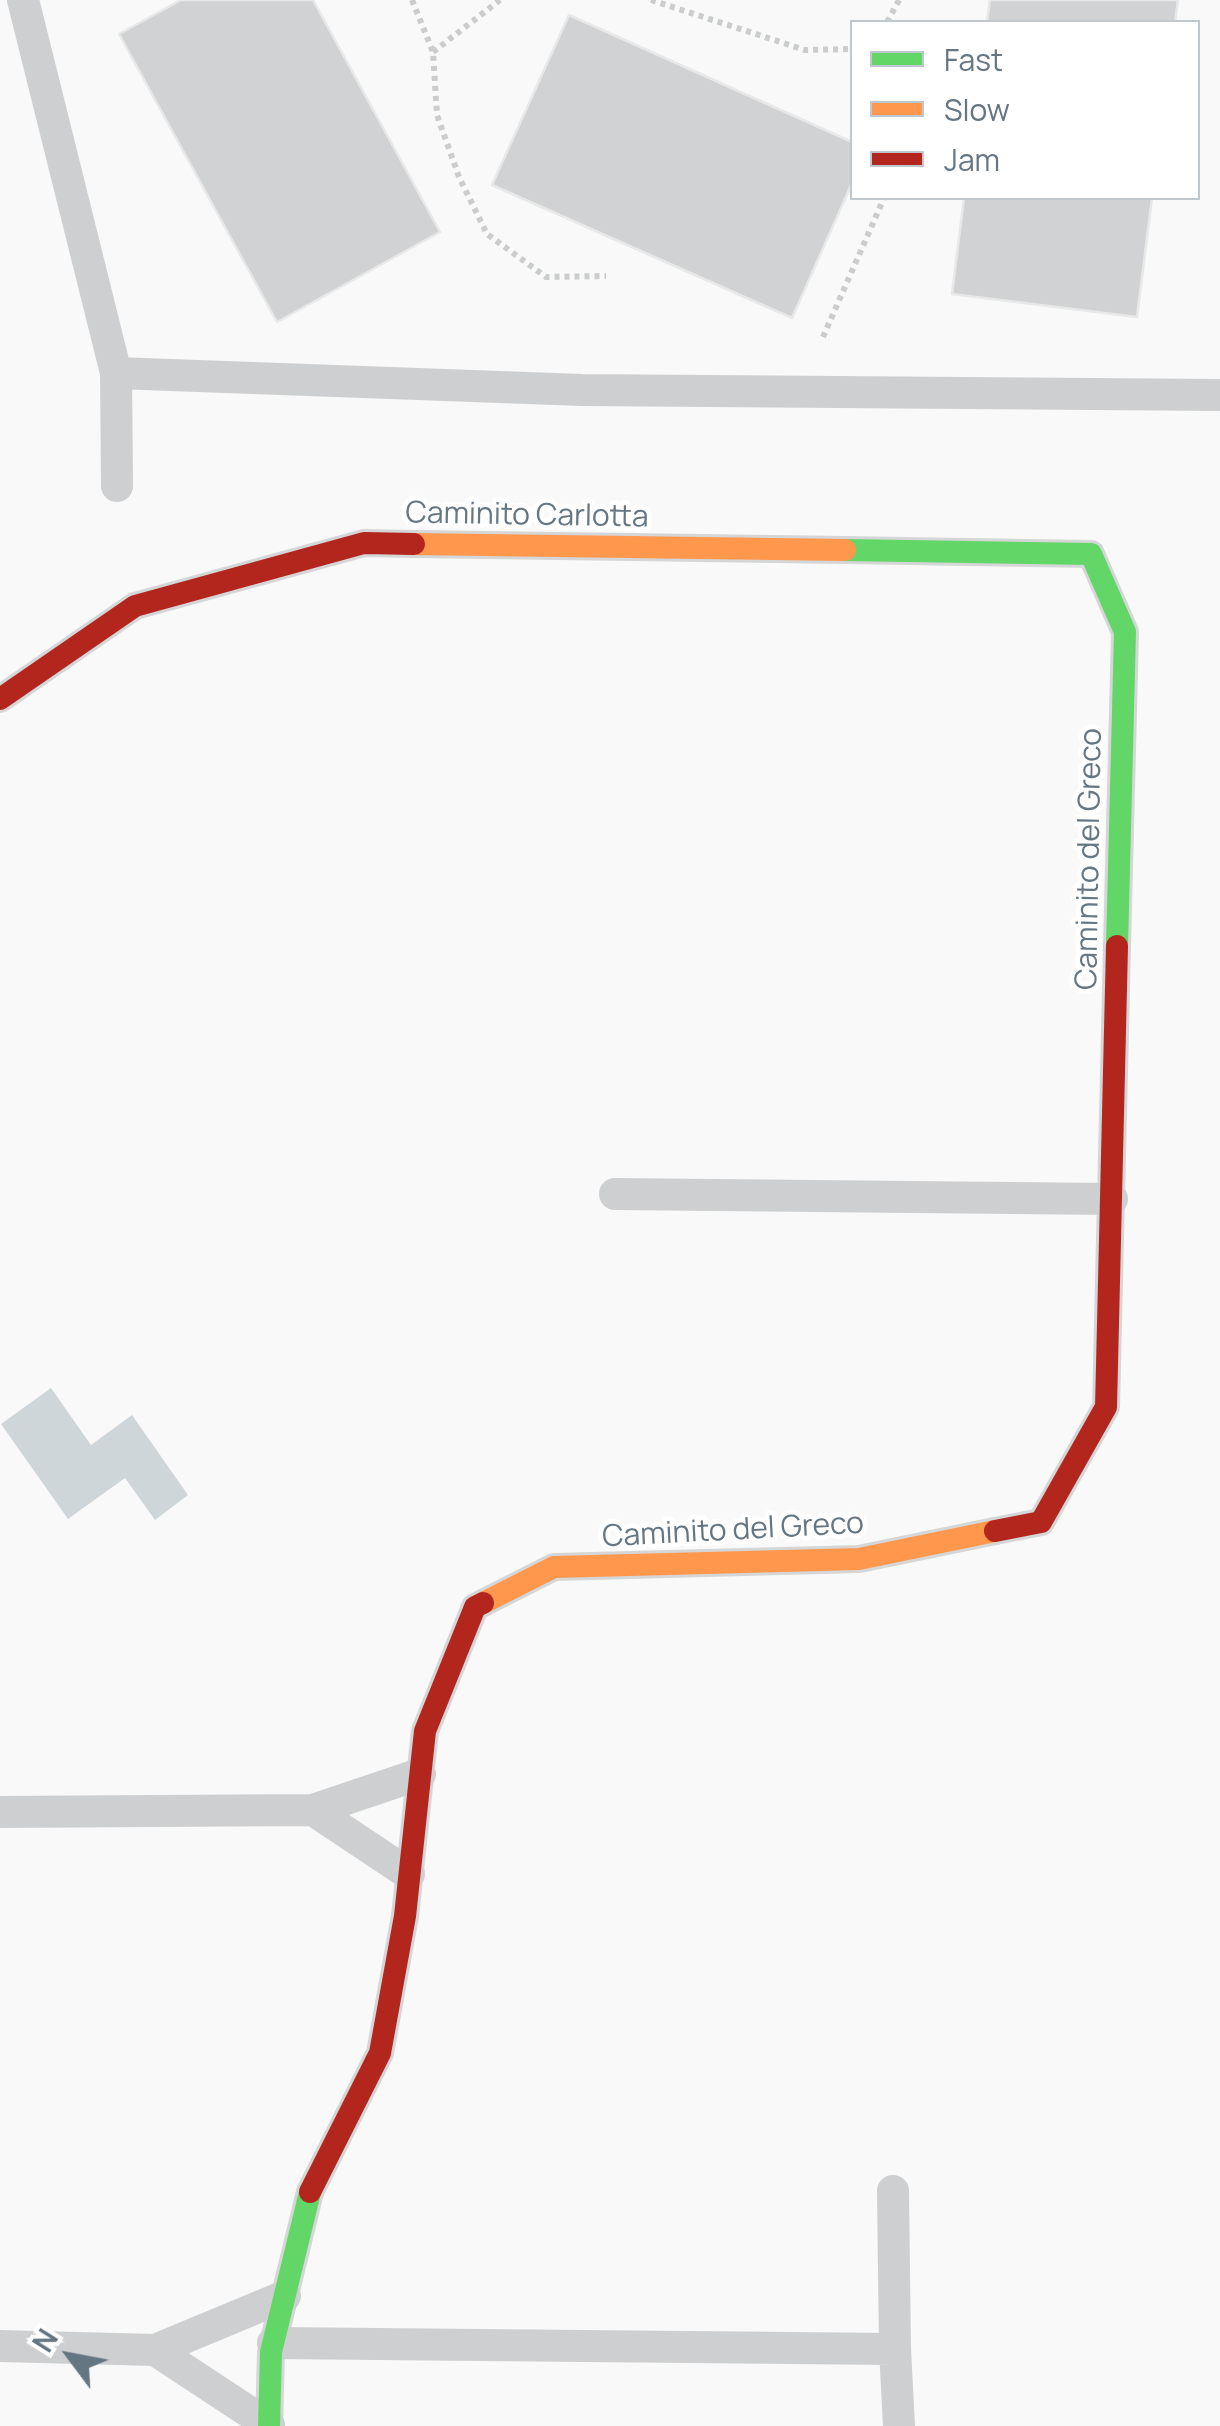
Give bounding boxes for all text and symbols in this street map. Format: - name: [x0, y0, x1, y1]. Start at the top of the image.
- legend: [850, 20, 1200, 200]
- text: Fast: [944, 39, 1003, 80]
- text: Slow: [944, 89, 1010, 130]
- text: Jam: [944, 139, 1000, 180]
- street label: Caminito Carlotta: [405, 496, 649, 536]
- street label: Caminito del Greco: [1070, 728, 1110, 990]
- street label: Caminito del Greco: [601, 1506, 865, 1556]
- north arrow: [20, 2306, 120, 2406]
- text: N: [23, 2322, 66, 2359]

